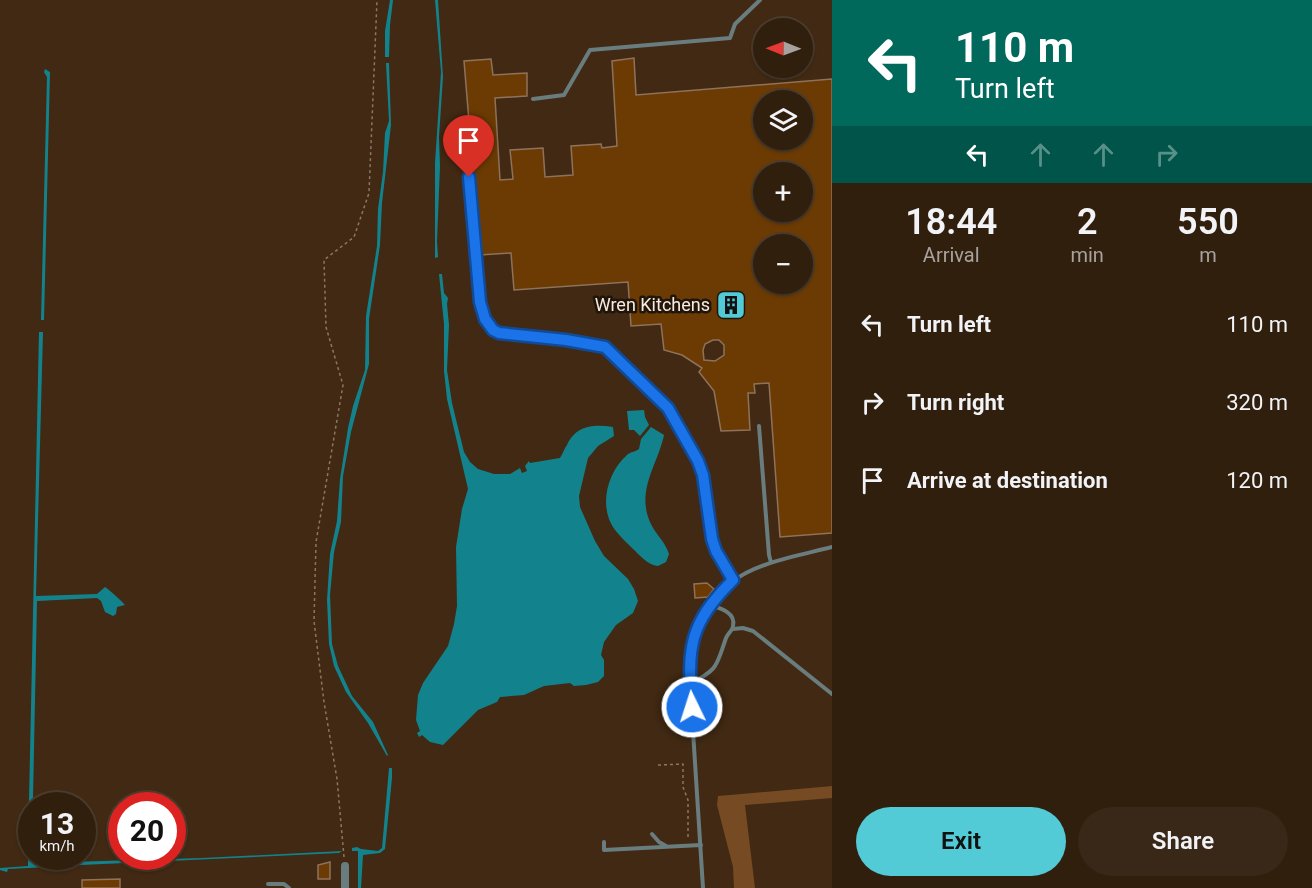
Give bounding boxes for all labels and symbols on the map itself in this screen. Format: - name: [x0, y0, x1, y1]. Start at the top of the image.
- north arrow: [753, 18, 813, 78]
- pin: [443, 115, 494, 177]
- building icon: Wren Kitchens: [715, 289, 747, 321]
- place label: Wren Kitchens: [595, 294, 710, 315]
- position arrow: [660, 675, 724, 739]
- speed limit sign: 20: [108, 792, 186, 870]

